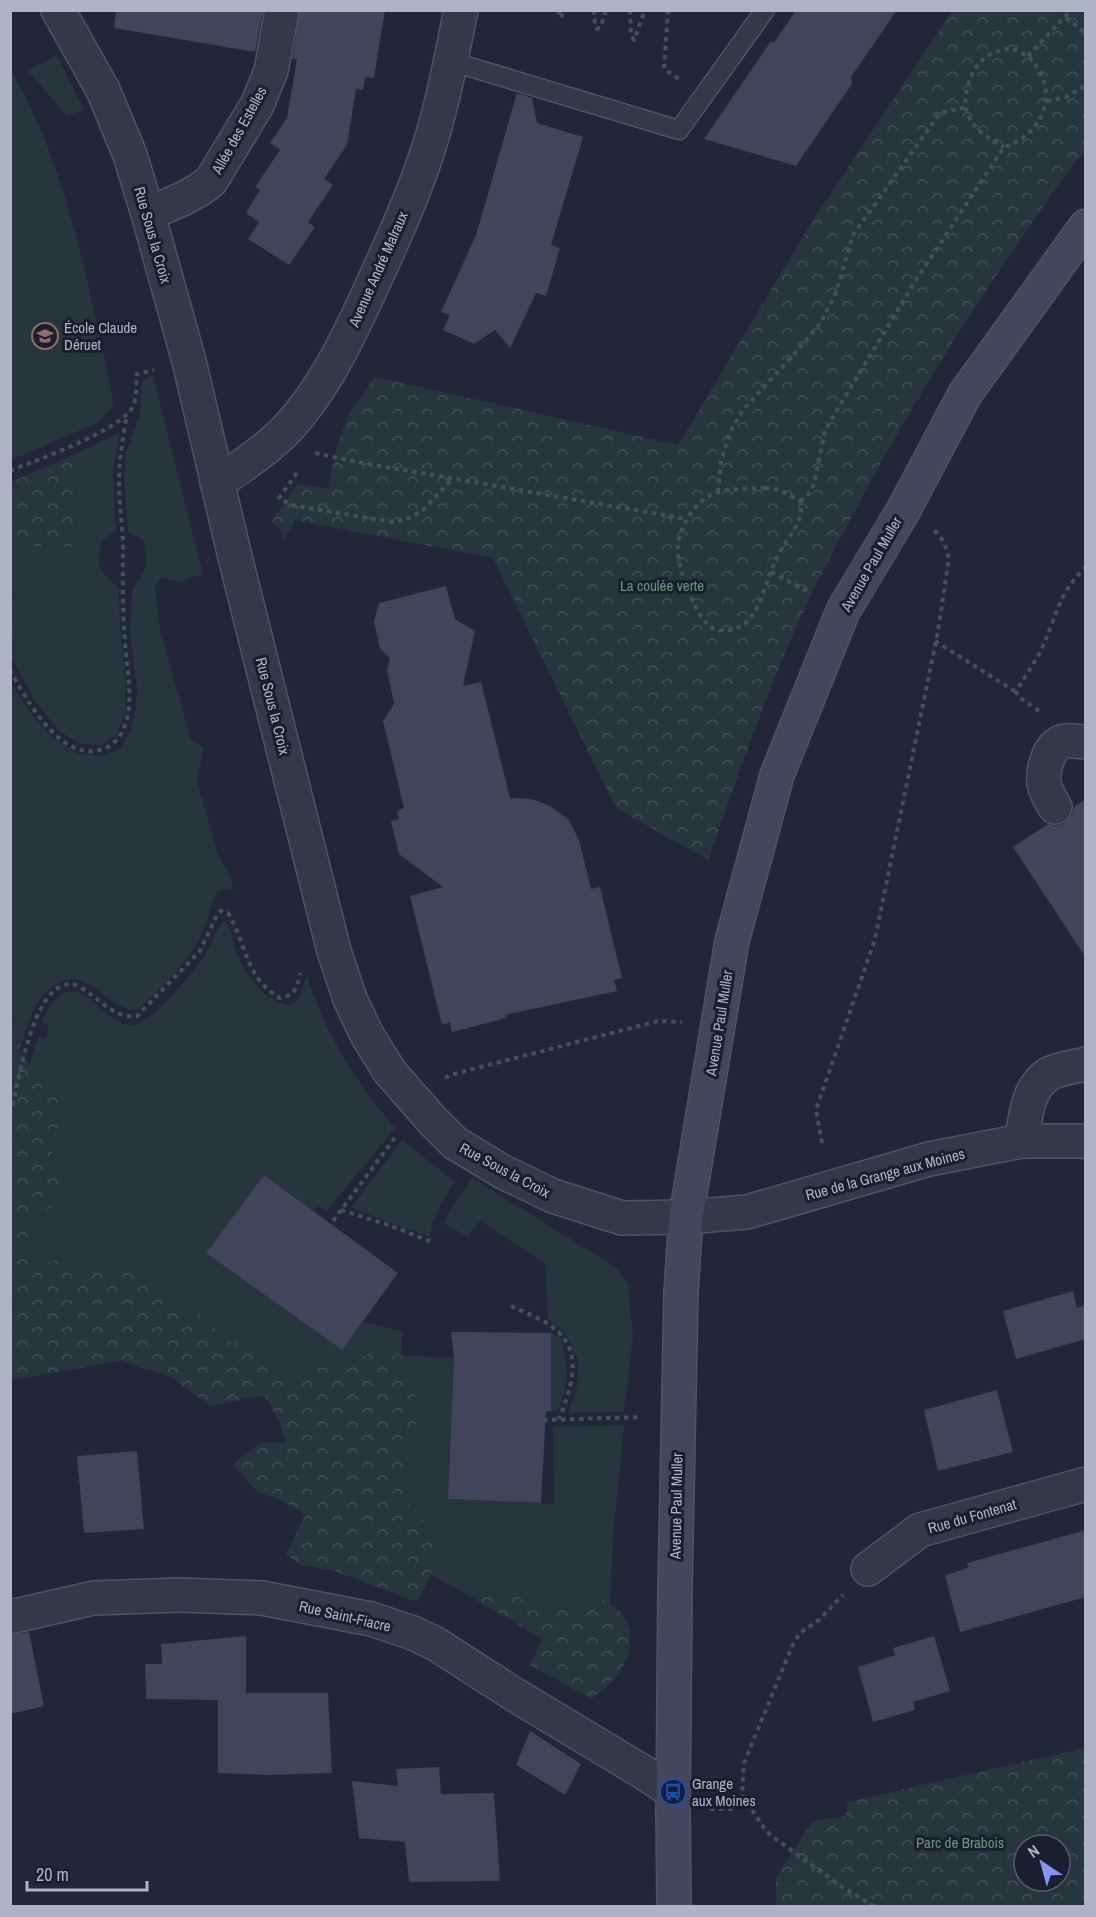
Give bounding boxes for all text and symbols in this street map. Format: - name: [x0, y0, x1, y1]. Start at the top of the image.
- street label: Allée des Estelles: [206, 82, 272, 178]
- street label: Rue Sous la Croix: [129, 184, 177, 287]
- street label: Avenue André Malraux: [343, 207, 413, 331]
- place label: École Claude Déruet: [64, 317, 137, 355]
- school or university icon: École Claude Déruet: [30, 321, 60, 351]
- street label: Avenue Paul Muller: [835, 513, 907, 616]
- park label: La coulée verte: [620, 575, 704, 596]
- street label: Rue Sous la Croix: [251, 655, 295, 758]
- street label: Avenue Paul Muller: [700, 969, 738, 1078]
- street label: Rue Sous la Croix: [456, 1137, 555, 1203]
- street label: Rue de la Grange aux Moines: [803, 1143, 967, 1205]
- street label: Avenue Paul Muller: [665, 1453, 687, 1560]
- street label: Rue du Fontenat: [925, 1493, 1019, 1539]
- street label: Rue Saint-Fiacre: [297, 1595, 393, 1637]
- place label: Grange aux Moines: [692, 1773, 756, 1811]
- bus stop icon: Grange aux Moines: [658, 1777, 688, 1807]
- park label: Parc de Brabois: [916, 1832, 1004, 1853]
- north arrow: [1012, 1833, 1072, 1893]
- text: N: [1023, 1839, 1043, 1863]
- scale bar: [27, 1854, 147, 1892]
- text: 20 m: [36, 1862, 69, 1887]

